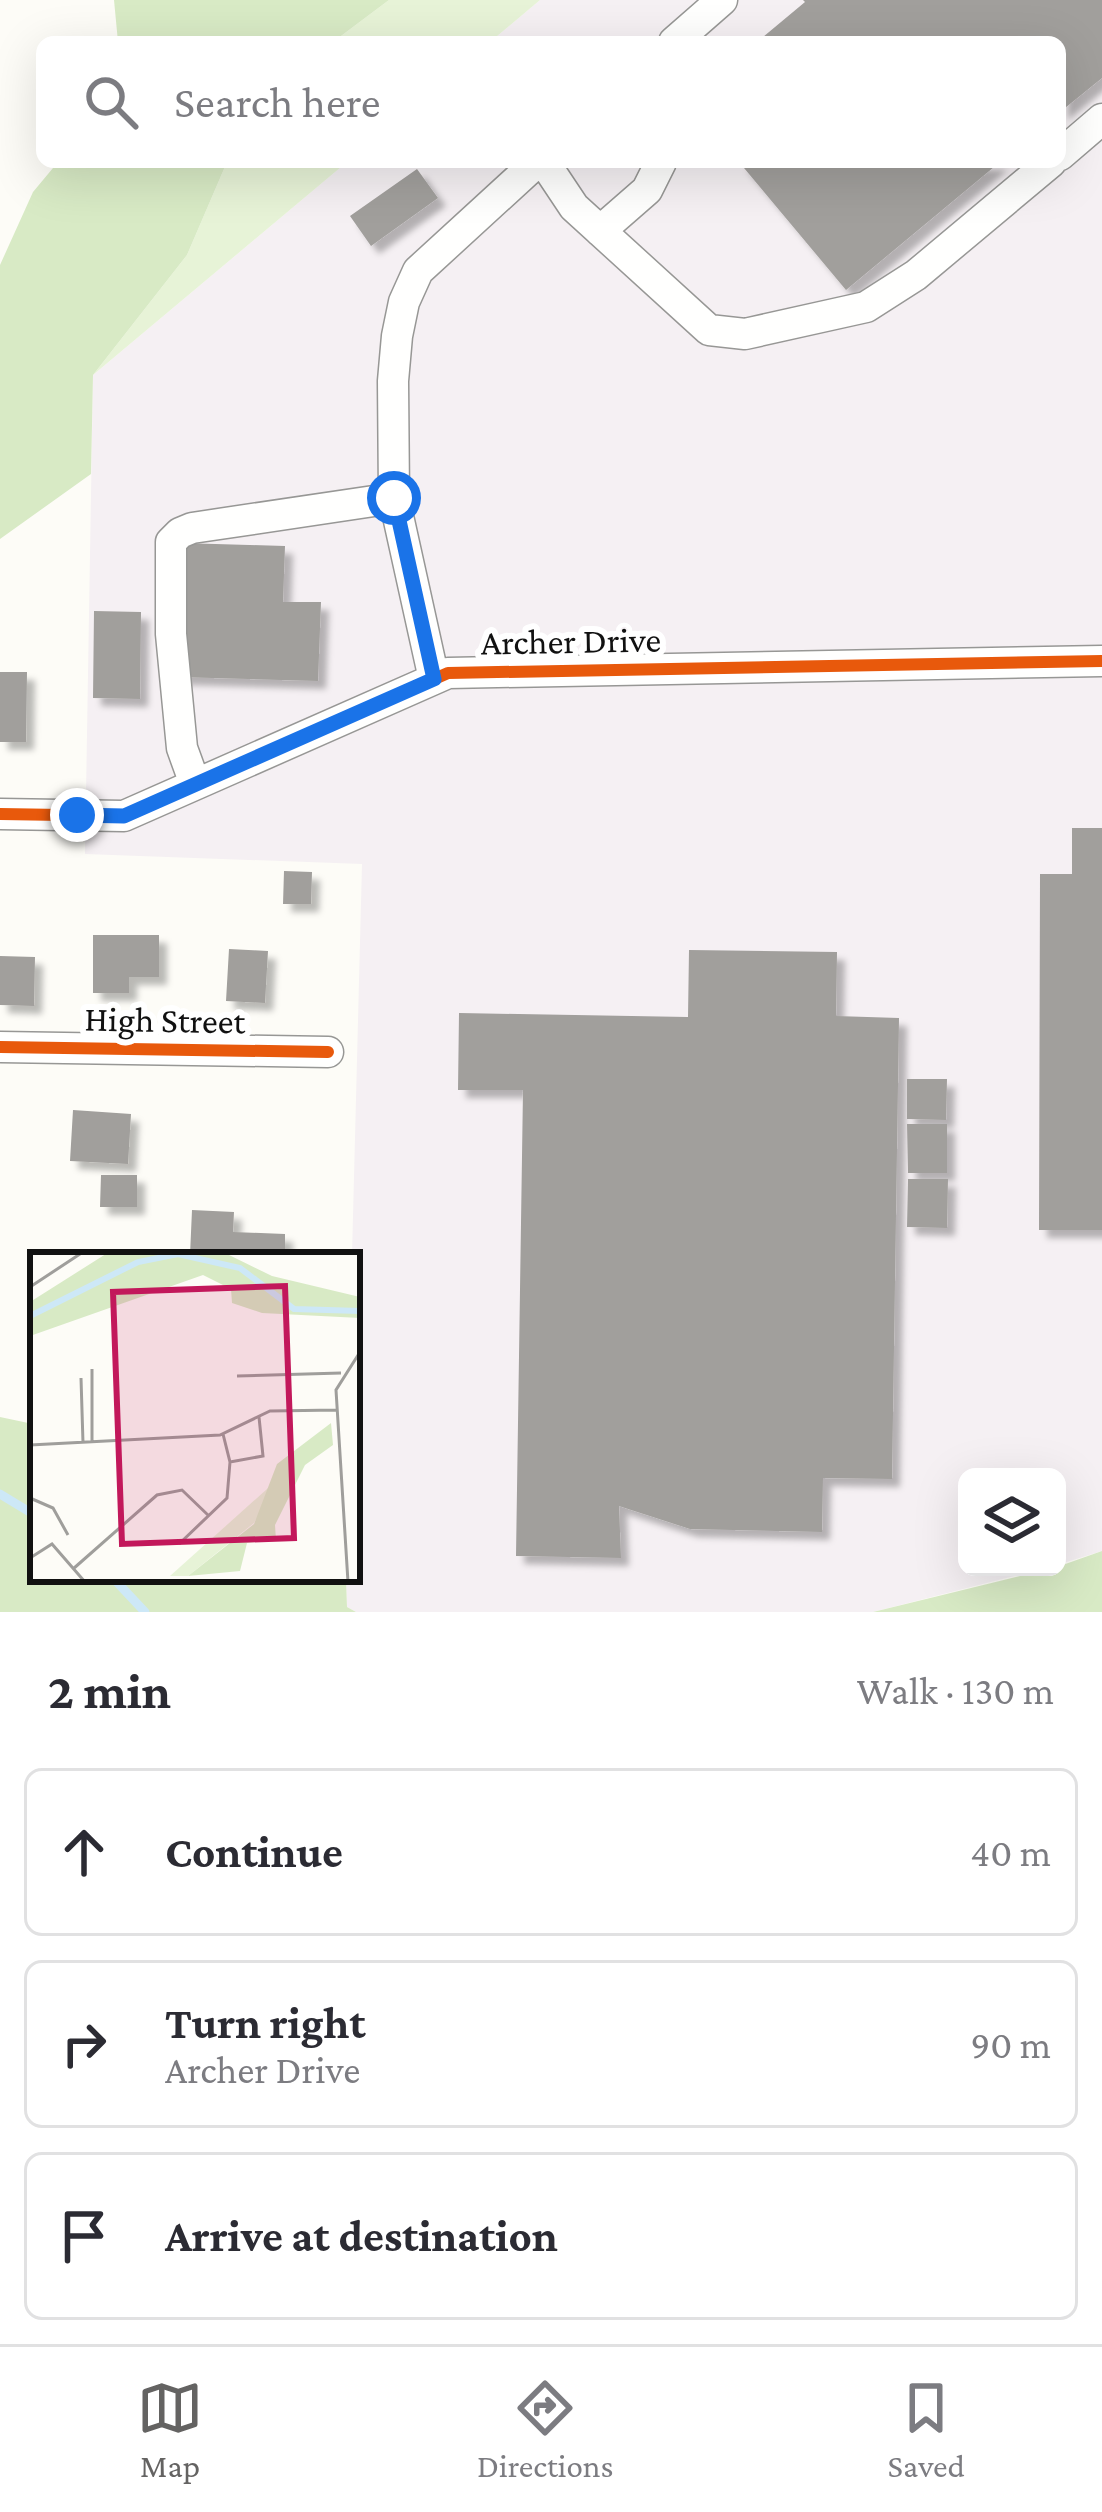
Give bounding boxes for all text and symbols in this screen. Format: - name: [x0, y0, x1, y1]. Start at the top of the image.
- search box: [36, 36, 1066, 168]
- icon: search: [78, 69, 144, 135]
- text: Search here: [174, 77, 381, 127]
- route start: [367, 471, 421, 525]
- street label: Archer Drive: [481, 619, 661, 663]
- route end: [50, 788, 104, 842]
- street label: High Street: [84, 999, 247, 1041]
- inset map: [30, 1252, 360, 1582]
- map controls: [958, 1468, 1066, 1576]
- button: layers: [958, 1468, 1066, 1576]
- text: 2 min: [48, 1662, 171, 1719]
- text: Walk · 130 m: [857, 1669, 1054, 1712]
- icon: ahead: [51, 1819, 117, 1885]
- text: Continue: [165, 1827, 343, 1877]
- text: 40 m: [970, 1831, 1051, 1874]
- text: Turn right: [165, 1998, 366, 2048]
- icon: right: [51, 2011, 117, 2077]
- text: 90 m: [970, 2023, 1051, 2066]
- text: Archer Drive: [165, 2048, 360, 2091]
- icon: arrive: [51, 2203, 117, 2269]
- text: Arrive at destination: [165, 2211, 558, 2261]
- tab: Map: [137, 2375, 203, 2484]
- tab: Directions: [477, 2375, 614, 2484]
- tab: Saved: [888, 2375, 965, 2484]

